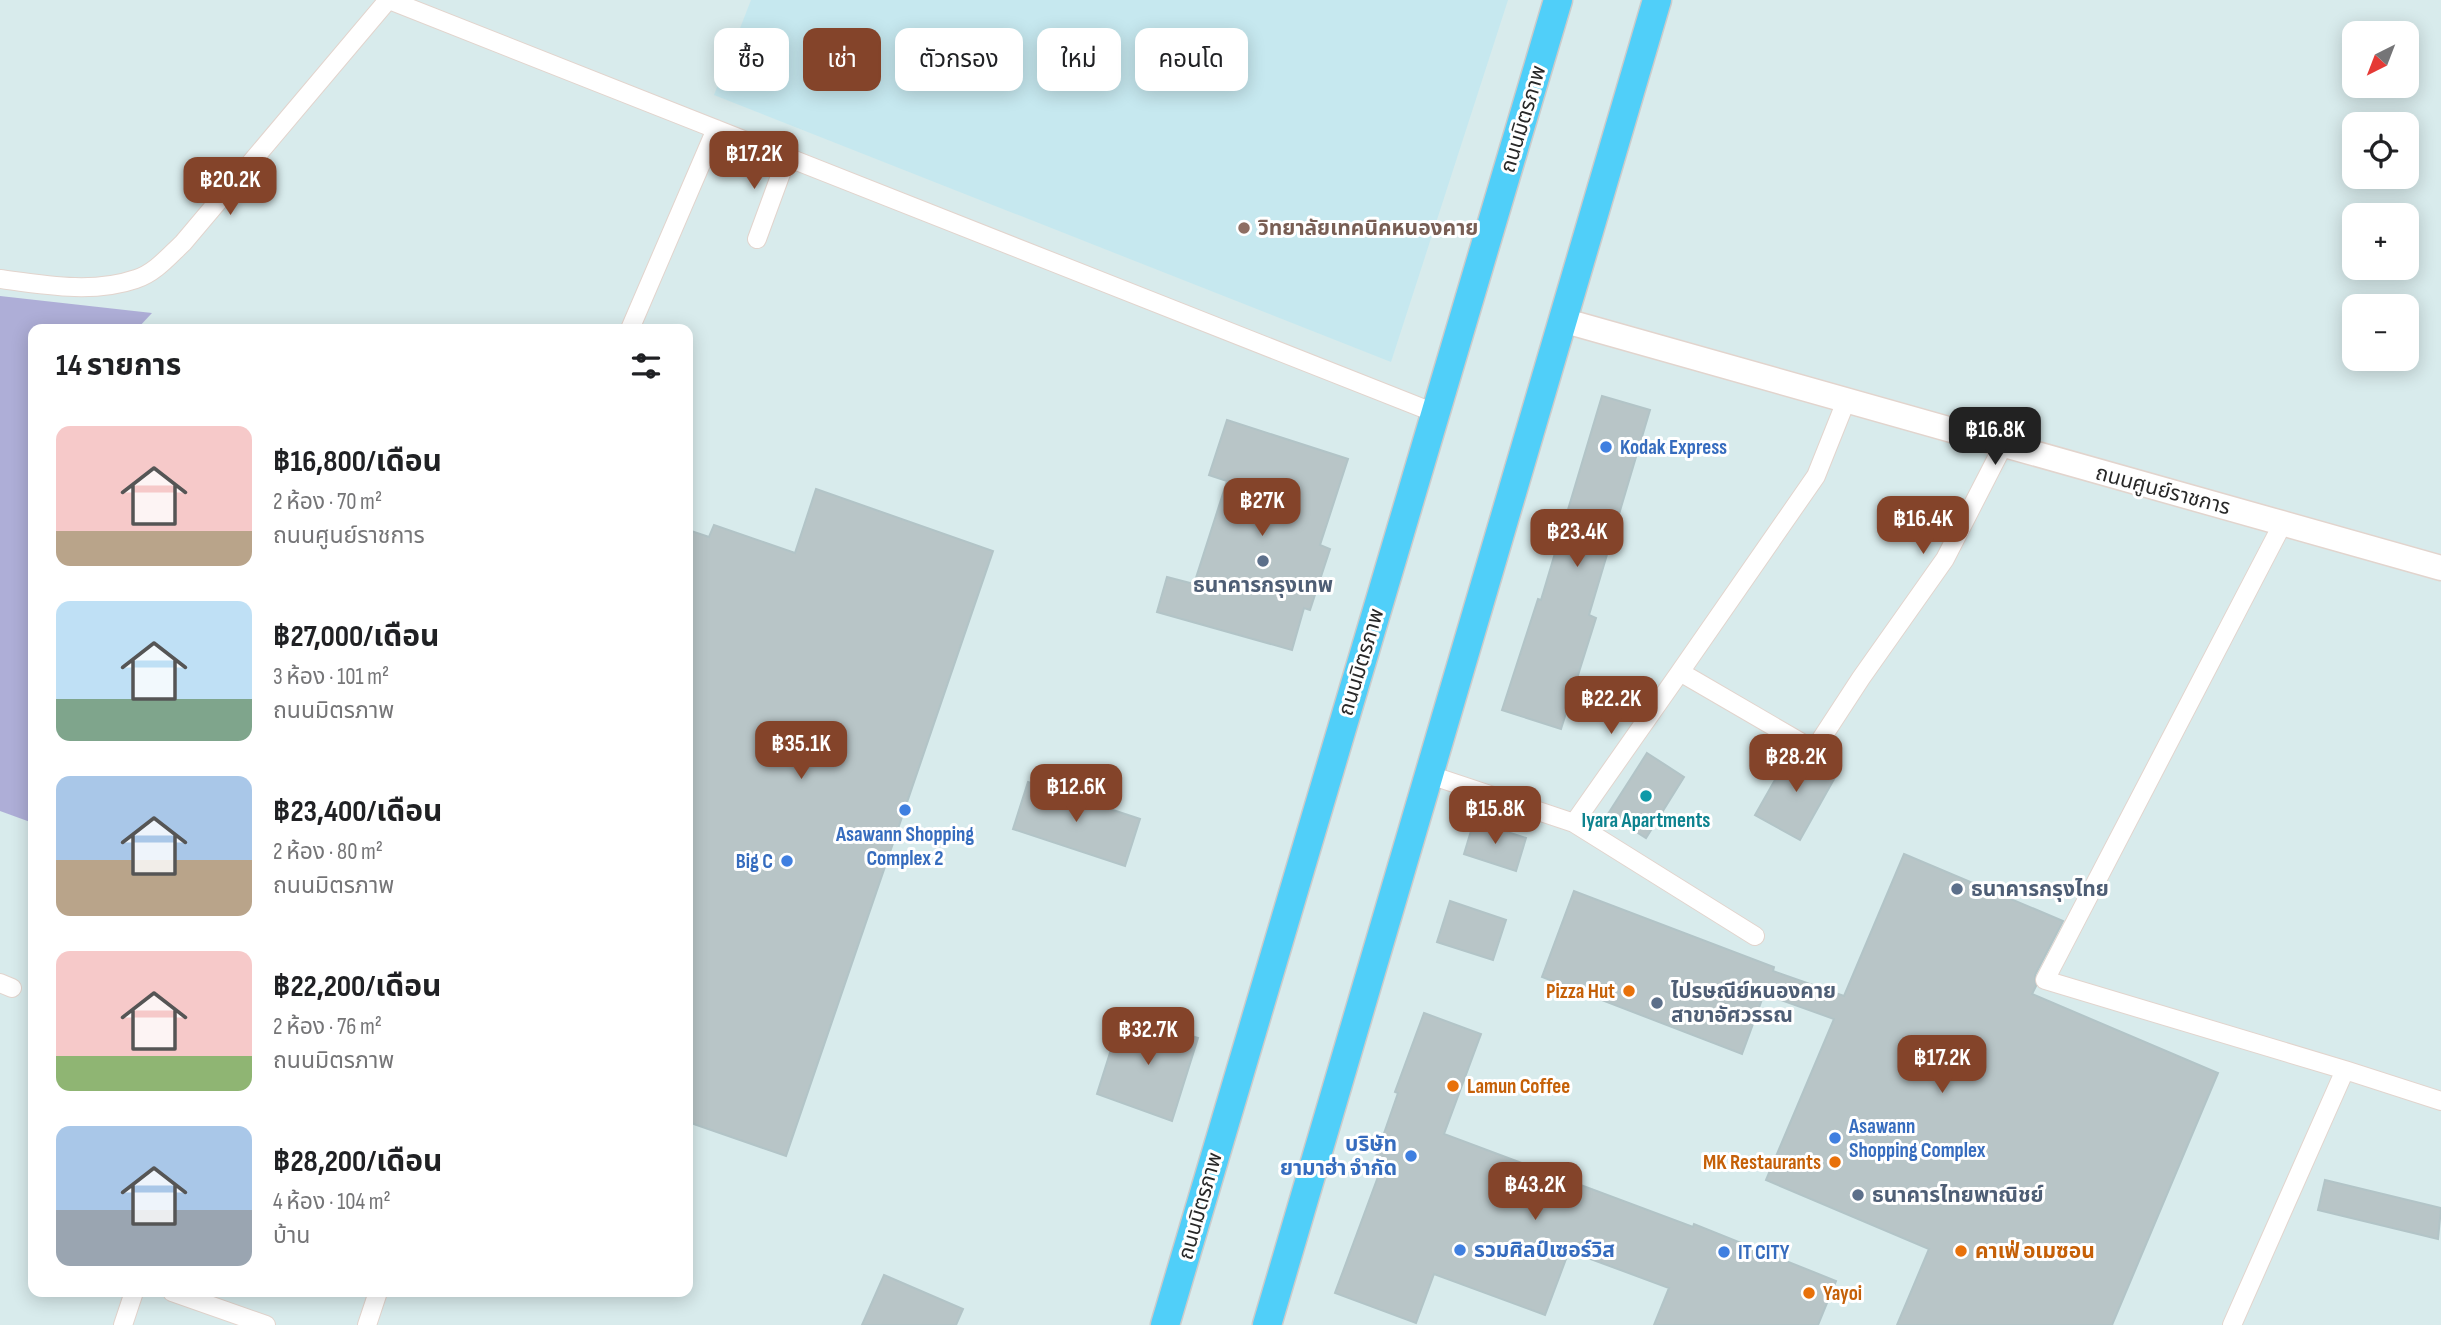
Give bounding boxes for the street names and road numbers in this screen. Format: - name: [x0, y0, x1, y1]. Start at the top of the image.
- street label: ถนนมิตรภาพ: [1495, 63, 1552, 176]
- street label: ถนนศูนย์ราชการ: [2093, 460, 2233, 520]
- street label: ถนนมิตรภาพ: [1333, 606, 1390, 719]
- street label: ถนนมิตรภาพ: [1173, 1150, 1228, 1263]

